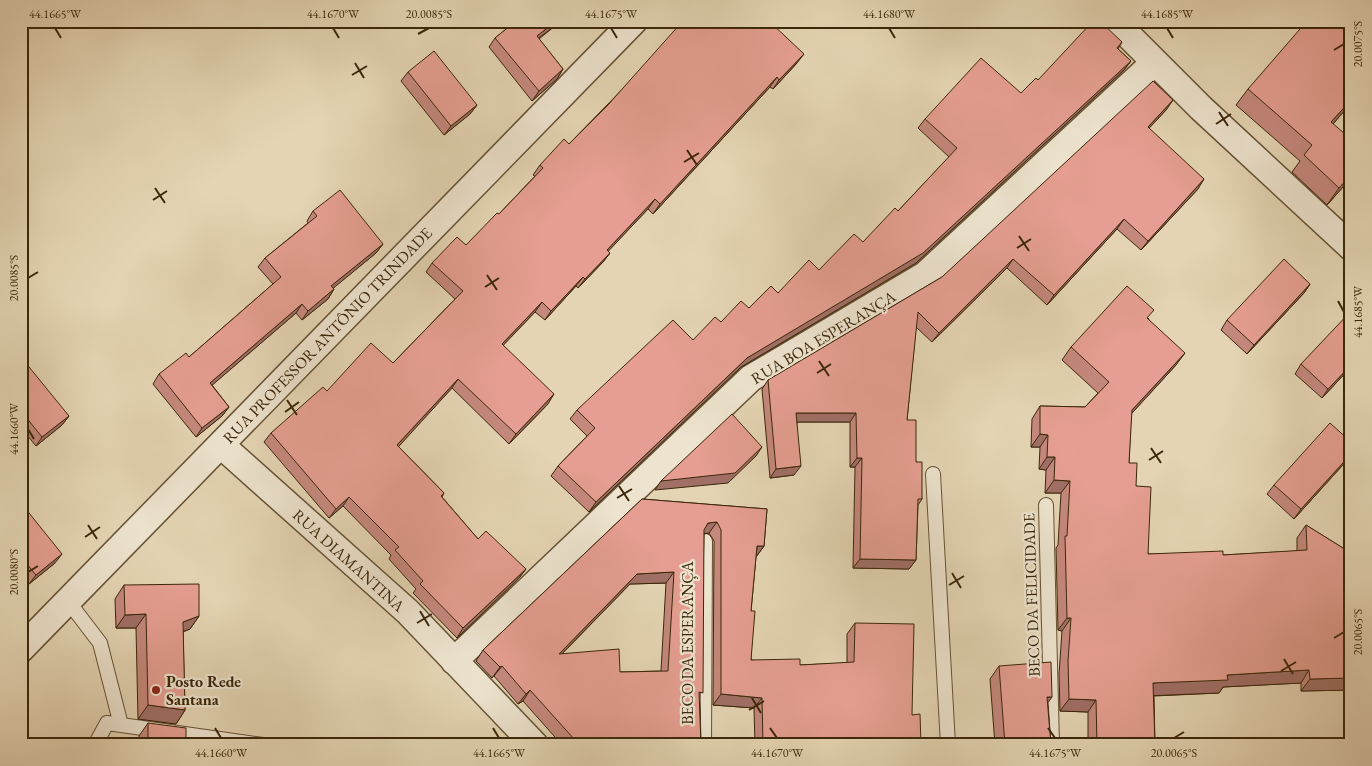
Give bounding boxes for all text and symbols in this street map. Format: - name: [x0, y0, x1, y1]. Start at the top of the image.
- text: 44.1665°W: [29, 6, 82, 22]
- text: 44.1670°W: [307, 6, 360, 22]
- text: 20.0085°S: [406, 6, 453, 22]
- text: 44.1675°W: [585, 6, 638, 22]
- text: 44.1680°W: [863, 6, 916, 22]
- text: 44.1685°W: [1141, 6, 1194, 22]
- text: 20.0075°S: [1350, 20, 1366, 67]
- street label: RUA PROFESSOR ANTÔNIO TRINDADE: [218, 223, 437, 448]
- text: 20.0085°S: [6, 254, 22, 301]
- street label: RUA BOA ESPERANÇA: [747, 285, 900, 389]
- text: 44.1685°W: [1350, 285, 1366, 338]
- text: 44.1660°W: [6, 402, 22, 455]
- street label: RUA DIAMANTINA: [288, 504, 410, 617]
- street label: BECO DA FELICIDADE: [1018, 513, 1045, 677]
- text: 20.0080°S: [6, 548, 22, 595]
- street label: BECO DA ESPERANÇA: [677, 560, 698, 725]
- text: 20.0065°S: [1350, 608, 1366, 655]
- place label: Posto Rede Santana: [166, 671, 241, 710]
- marker: Posto Rede Santana: [150, 684, 162, 696]
- text: 44.1660°W: [195, 745, 248, 761]
- text: 44.1665°W: [473, 745, 526, 761]
- text: 44.1670°W: [751, 745, 804, 761]
- text: 44.1675°W: [1029, 745, 1082, 761]
- text: 20.0065°S: [1151, 745, 1198, 761]

